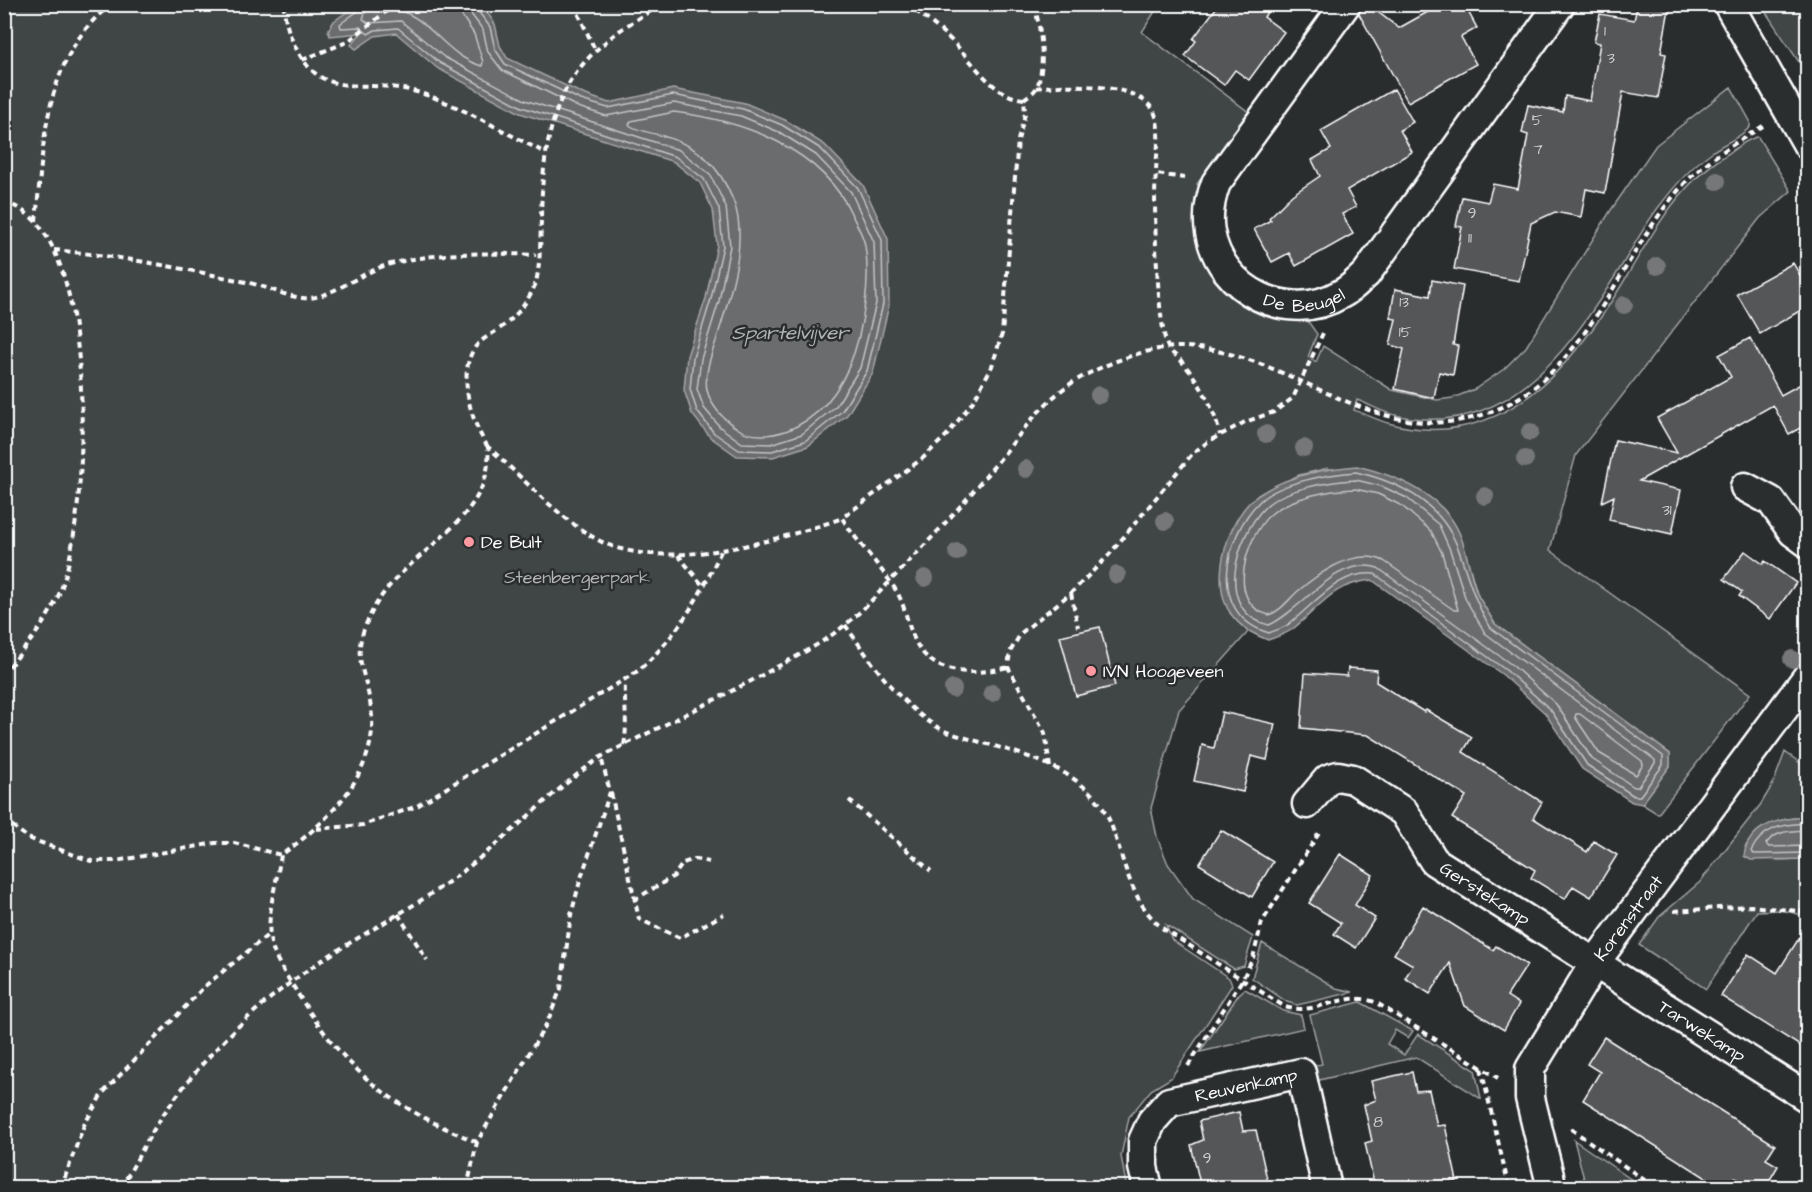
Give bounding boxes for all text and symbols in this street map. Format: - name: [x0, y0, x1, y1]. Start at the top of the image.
- house number: 1: [1604, 21, 1606, 42]
- house number: 3: [1607, 48, 1615, 69]
- house number: 5: [1532, 110, 1543, 131]
- house number: 7: [1533, 139, 1543, 160]
- house number: 9: [1468, 203, 1476, 224]
- house number: 11: [1468, 228, 1472, 249]
- street label: De Beugel: [1260, 282, 1349, 318]
- house number: 13: [1399, 292, 1409, 313]
- water label: Spartelvijver: [732, 319, 850, 347]
- house number: 15: [1399, 322, 1412, 343]
- house number: 31: [1662, 500, 1672, 521]
- place label: De Bult: [481, 530, 542, 555]
- marker: De Bult: [462, 535, 476, 549]
- park label: Steenbergerpark: [504, 565, 650, 591]
- place label: IVN Hoogeveen: [1103, 659, 1223, 685]
- marker: IVN Hoogeveen: [1084, 664, 1098, 678]
- street label: Gerstekamp: [1435, 855, 1535, 931]
- street label: Korenstraat: [1588, 869, 1669, 966]
- street label: Tarwekamp: [1654, 994, 1751, 1068]
- street label: Reuvenkamp: [1193, 1062, 1300, 1108]
- house number: 8: [1373, 1112, 1383, 1133]
- house number: 9: [1203, 1148, 1211, 1169]

